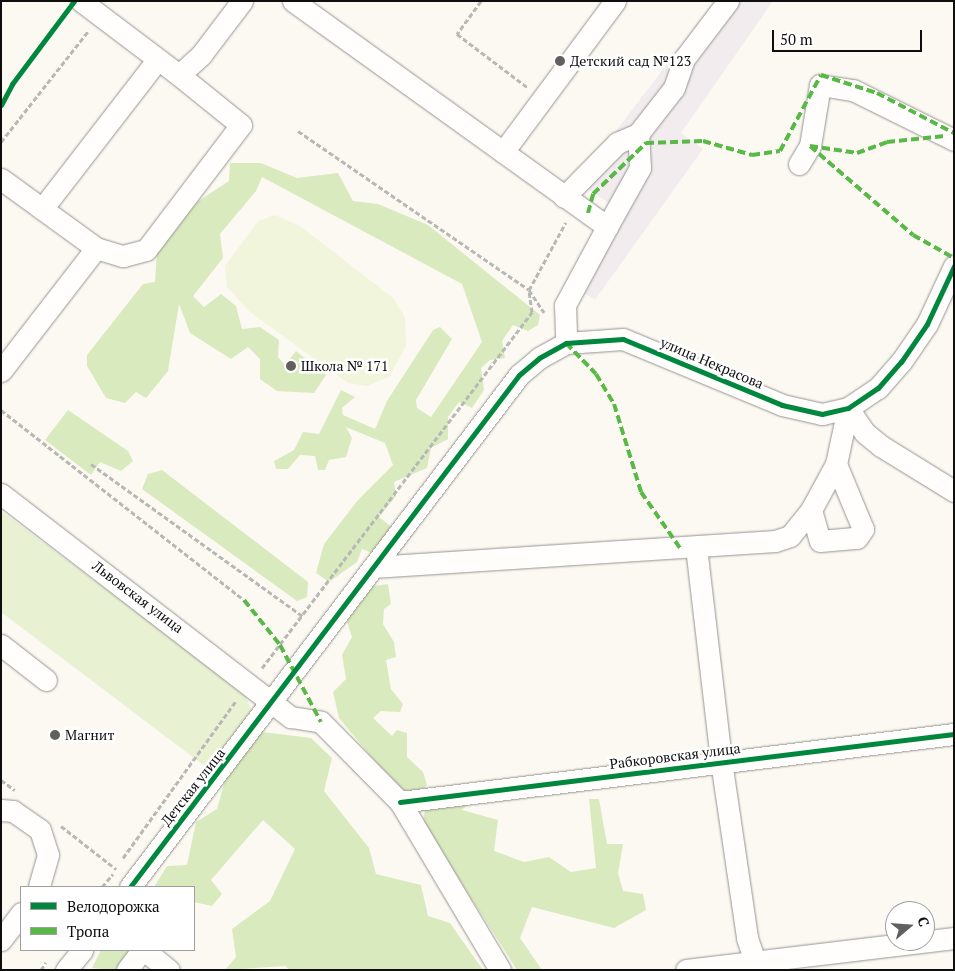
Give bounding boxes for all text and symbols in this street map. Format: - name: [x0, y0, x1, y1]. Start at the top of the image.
- scale bar: [775, 20, 925, 52]
- text: 50 m: [780, 29, 813, 49]
- place label: Детский сад №123: [570, 53, 691, 69]
- marker: Детский сад №123: [554, 55, 566, 67]
- street label: улица Некрасова: [658, 334, 766, 392]
- place label: Школа № 171: [301, 358, 388, 374]
- marker: Школа № 171: [285, 360, 297, 372]
- street label: Львовская улица: [89, 557, 187, 637]
- place label: Магнит: [65, 727, 114, 743]
- marker: Магнит: [49, 729, 61, 741]
- street label: Рабкоровская улица: [609, 740, 741, 772]
- street label: Детская улица: [157, 745, 229, 829]
- legend: [20, 886, 195, 951]
- text: Велодорожка: [67, 896, 160, 916]
- north arrow: [885, 901, 935, 951]
- text: С: [913, 914, 934, 929]
- text: Тропа: [67, 921, 109, 941]

